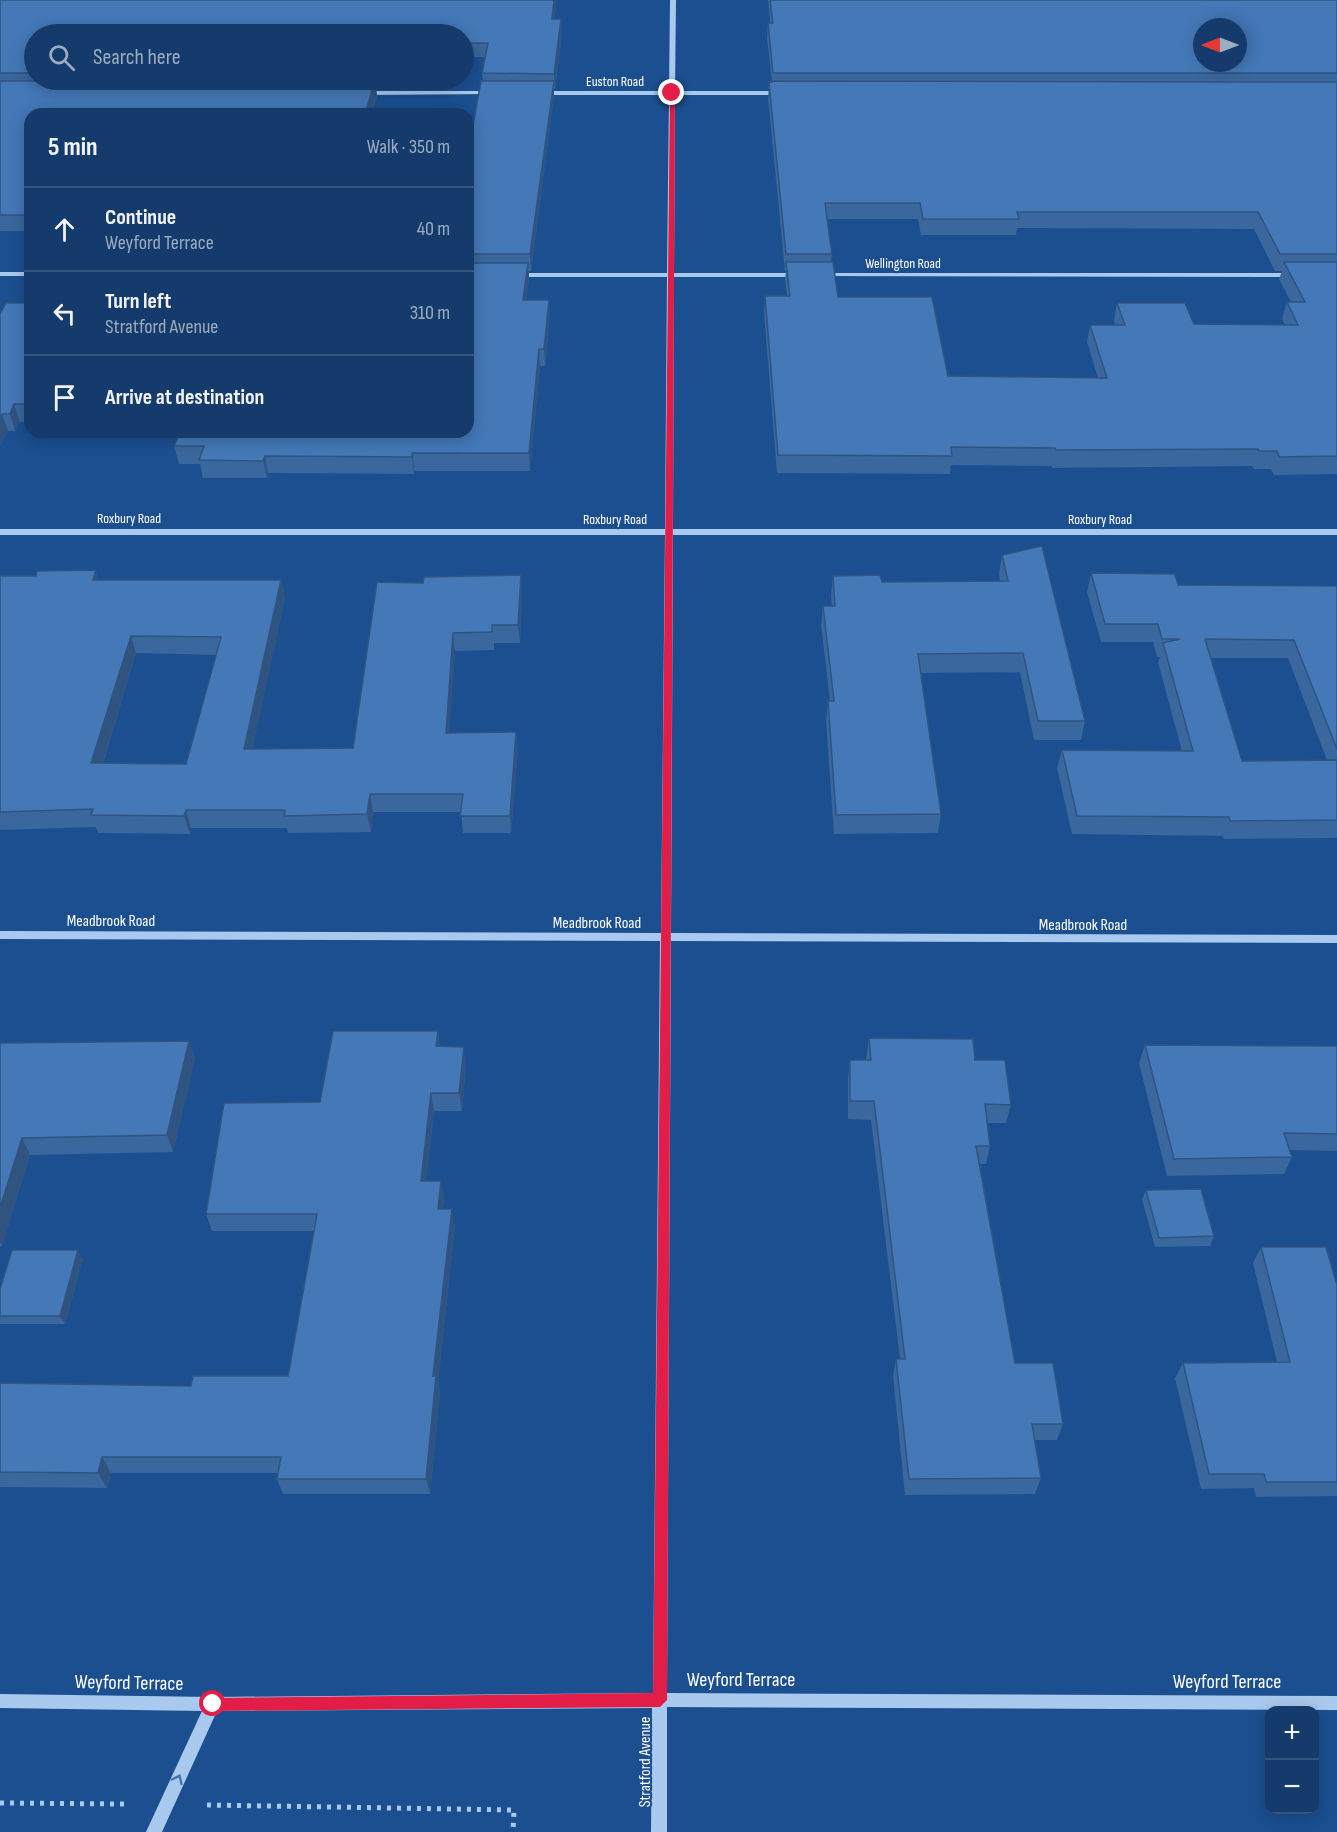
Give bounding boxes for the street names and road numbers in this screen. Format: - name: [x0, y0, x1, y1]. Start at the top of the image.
- street label: Euston Road: [586, 73, 644, 90]
- street label: Wellington Road: [865, 255, 941, 272]
- street label: Roxbury Road: [97, 510, 161, 527]
- street label: Roxbury Road: [583, 511, 647, 528]
- street label: Roxbury Road: [1068, 511, 1132, 528]
- street label: Meadbrook Road: [67, 912, 155, 931]
- street label: Meadbrook Road: [553, 914, 641, 933]
- street label: Meadbrook Road: [1039, 916, 1127, 935]
- street label: Weyford Terrace: [687, 1668, 795, 1692]
- street label: Weyford Terrace: [74, 1670, 184, 1696]
- street label: Weyford Terrace: [1173, 1670, 1281, 1694]
- street label: Stratford Avenue: [636, 1717, 655, 1807]

